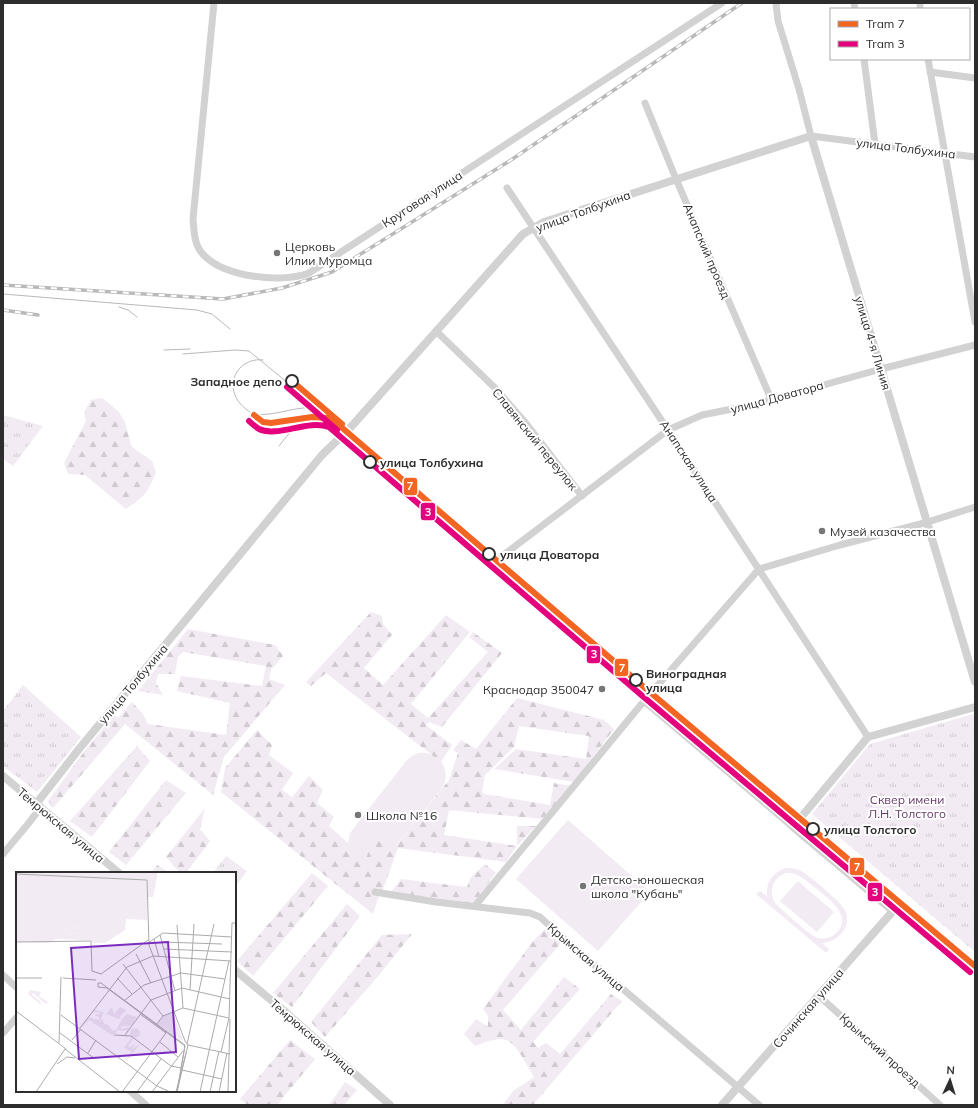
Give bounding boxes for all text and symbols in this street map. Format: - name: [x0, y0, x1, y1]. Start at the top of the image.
- legend: [830, 8, 970, 60]
- text: Tram 7: [866, 16, 905, 31]
- text: Tram 3: [866, 36, 905, 51]
- street label: улица Толбухина: [856, 134, 956, 162]
- street label: Круговая улица: [379, 167, 465, 231]
- street label: улица Толбухина: [534, 187, 632, 235]
- street label: Анапский проезд: [680, 201, 734, 301]
- place label: Церковь Илии Муромца: [285, 239, 372, 268]
- marker: Церковь Илии Муромца: [272, 248, 282, 258]
- street label: улица 4-я Линия: [852, 294, 894, 392]
- place label: Западное депо: [190, 374, 282, 389]
- marker: Западное депо: [285, 374, 299, 388]
- street label: улица Доватора: [729, 377, 825, 417]
- street label: Славянский переулок: [489, 385, 581, 494]
- street label: Анапская улица: [657, 417, 721, 505]
- marker: улица Толбухина: [363, 455, 377, 469]
- place label: улица Толбухина: [380, 455, 483, 470]
- line badge: 7: [403, 477, 418, 496]
- text: 7: [407, 479, 414, 493]
- line badge: 3: [420, 502, 436, 521]
- text: 3: [425, 505, 432, 519]
- place label: Музей казачества: [830, 524, 936, 539]
- marker: Музей казачества: [817, 526, 827, 536]
- marker: улица Доватора: [482, 547, 496, 561]
- place label: улица Доватора: [500, 547, 599, 562]
- street label: улица Толбухина: [95, 641, 171, 727]
- line badge: 3: [586, 645, 601, 664]
- text: 3: [591, 647, 598, 661]
- line badge: 7: [614, 658, 629, 677]
- text: 7: [619, 661, 626, 675]
- place label: Виноградная улица: [646, 666, 727, 695]
- marker: Виноградная улица: [629, 673, 643, 687]
- place label: Краснодар 350047: [483, 682, 594, 697]
- marker: Краснодар 350047: [597, 684, 607, 694]
- street label: Темрюкская улица: [15, 784, 107, 866]
- park label: Сквер имени Л.Н. Толстого: [868, 792, 946, 821]
- place label: Школа №16: [366, 808, 437, 823]
- marker: Школа №16: [353, 810, 363, 820]
- marker: улица Толстого: [806, 822, 820, 836]
- place label: улица Толстого: [824, 822, 917, 837]
- line badge: 7: [849, 857, 865, 876]
- text: 7: [854, 860, 861, 874]
- inset map: [16, 872, 236, 1092]
- place label: Детско-юношеская школа "Кубань": [591, 872, 704, 901]
- marker: Детско-юношеская школа "Кубань": [578, 881, 588, 891]
- line badge: 3: [867, 882, 883, 902]
- text: 3: [872, 885, 879, 899]
- street label: Крымская улица: [545, 920, 627, 994]
- street label: Сочинская улица: [769, 965, 847, 1051]
- street label: Темрюкская улица: [267, 996, 359, 1078]
- street label: Крымский проезд: [836, 1010, 924, 1090]
- north arrow: [930, 1060, 970, 1100]
- text: N: [946, 1063, 955, 1077]

